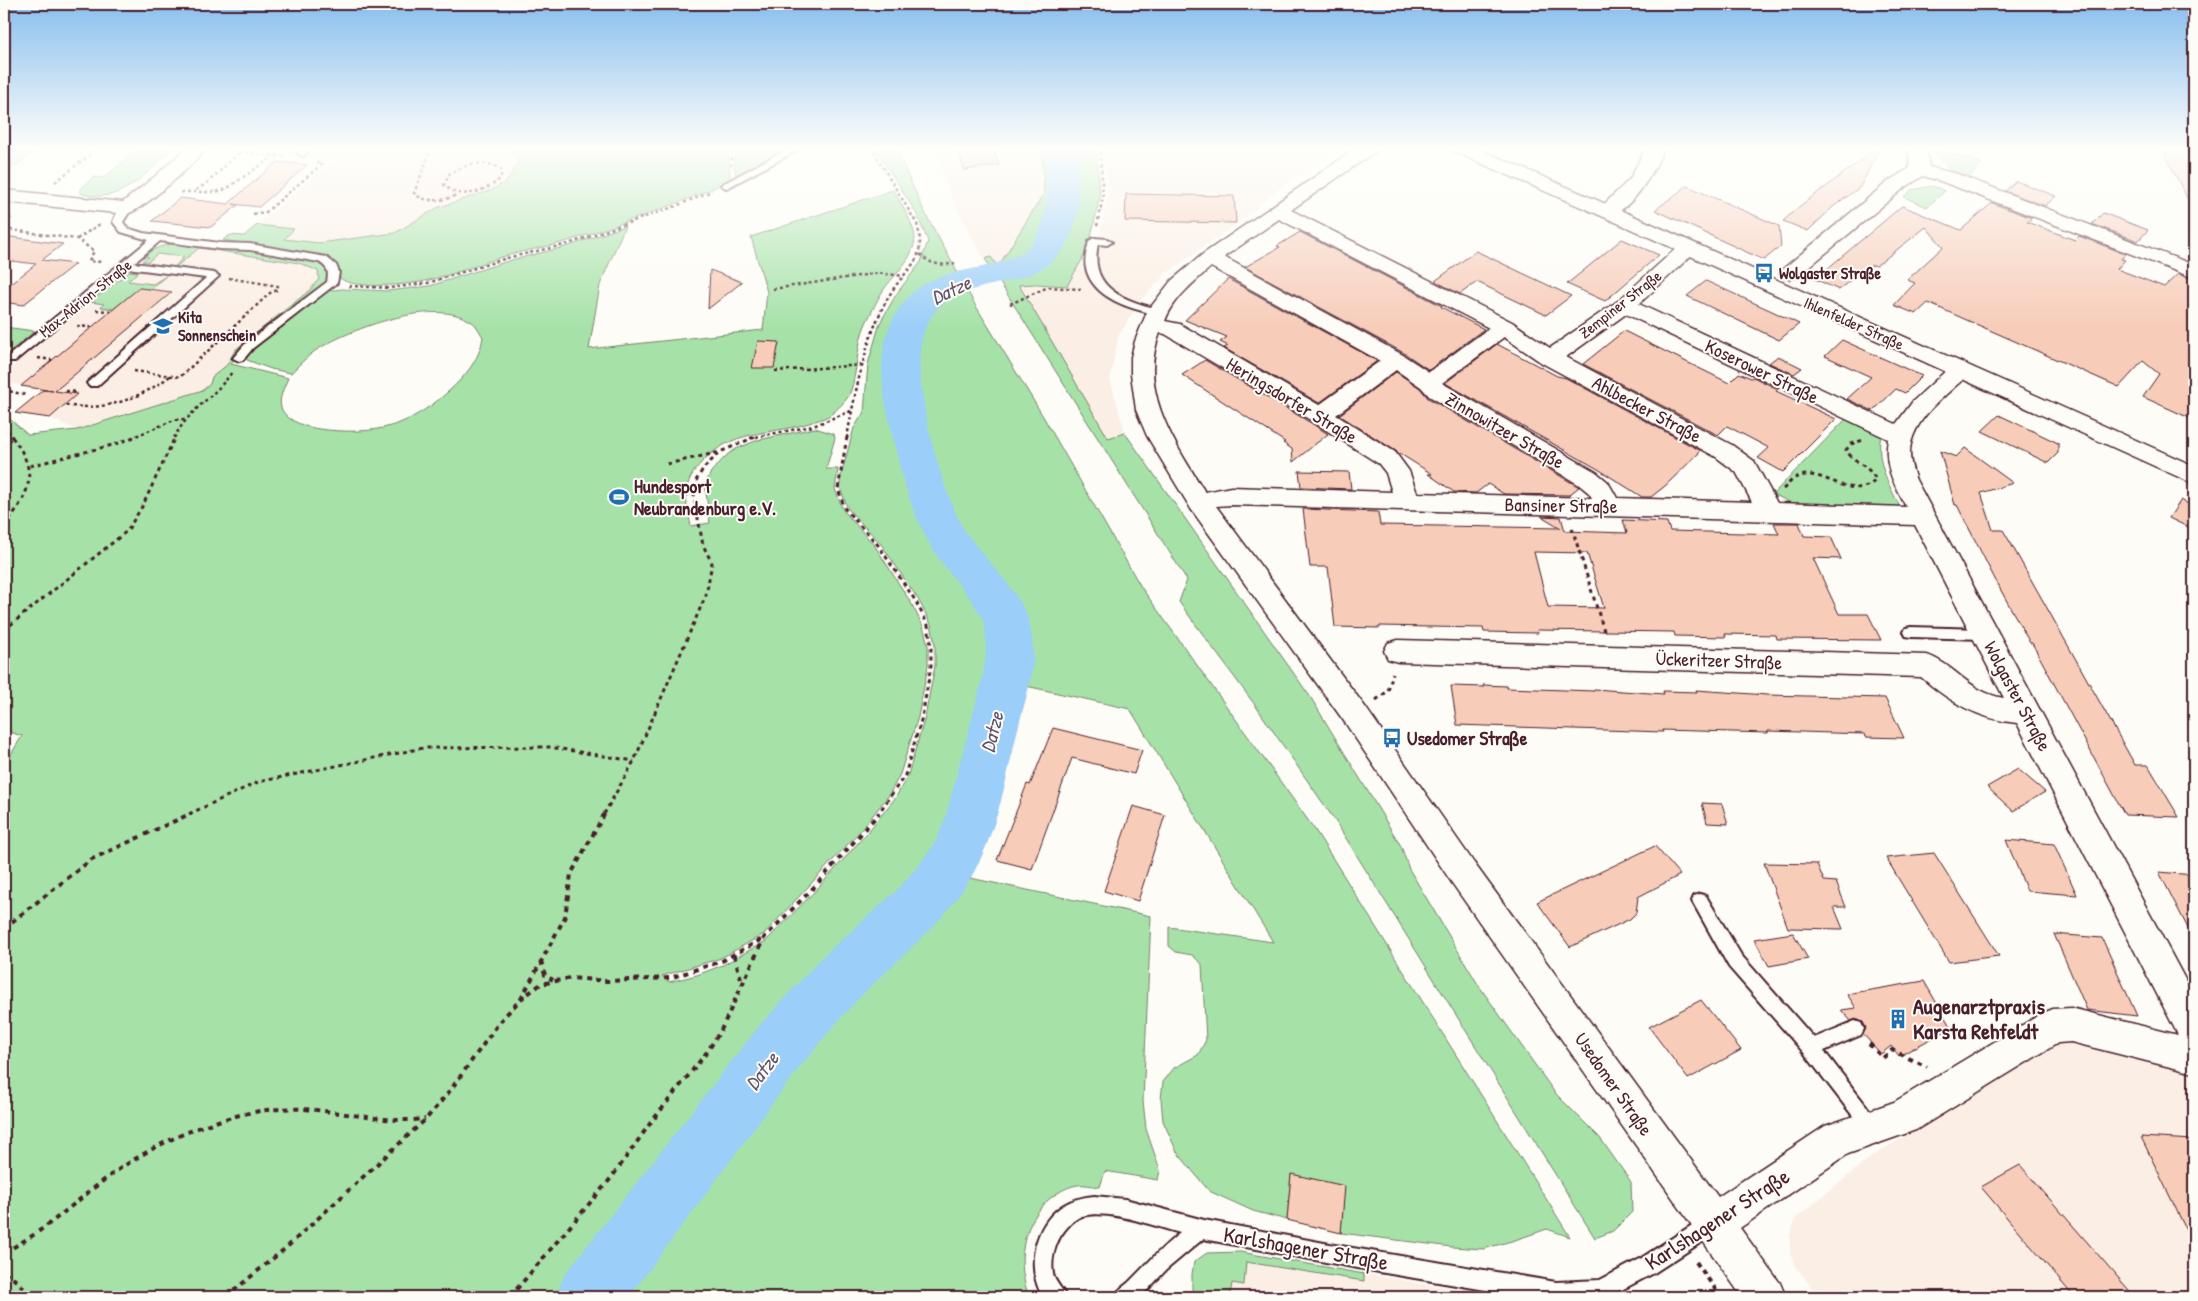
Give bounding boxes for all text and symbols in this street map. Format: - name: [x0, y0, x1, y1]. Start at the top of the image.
- street label: Max-Adrion-Straße: [34, 253, 137, 342]
- bus stop icon: Wolgaster Straße: [1753, 262, 1775, 284]
- place label: Wolgaster Straße: [1779, 262, 1882, 285]
- street label: Zempiner Straße: [1574, 264, 1666, 343]
- water label: Datze: [927, 268, 976, 310]
- street label: Ihlenfelder Straße: [1801, 291, 1908, 355]
- place label: Kita Sonnenschein: [178, 306, 256, 346]
- school or university icon: Kita Sonnenschein: [152, 315, 174, 337]
- street label: Koserower Straße: [1701, 332, 1823, 410]
- street label: Heringsdorfer Straße: [1222, 351, 1363, 450]
- street label: Ahlbecker Straße: [1588, 369, 1706, 449]
- street label: Zinnowitzer Straße: [1441, 385, 1570, 475]
- place label: Hundesport Neubrandenburg e.V.: [634, 473, 776, 522]
- sports icon: Hundesport Neubrandenburg e.V.: [608, 486, 630, 508]
- street label: Bansiner Straße: [1504, 491, 1618, 519]
- street label: Wolgaster Straße: [1978, 636, 2058, 756]
- street label: Ückeritzer Straße: [1655, 645, 1783, 675]
- water label: Datze: [973, 708, 1010, 755]
- place label: Usedomer Straße: [1407, 725, 1528, 752]
- bus stop icon: Usedomer Straße: [1381, 727, 1403, 749]
- place label: Augenarztpraxis Karsta Rehfeldt: [1913, 991, 2045, 1046]
- building icon: Augenarztpraxis Karsta Rehfeldt: [1887, 1008, 1909, 1030]
- street label: Usedomer Straße: [1569, 1027, 1659, 1141]
- water label: Datze: [739, 1045, 785, 1095]
- street label: Karlshagener Straße: [1639, 1161, 1795, 1277]
- street label: Karlshagener Straße: [1221, 1219, 1391, 1277]

